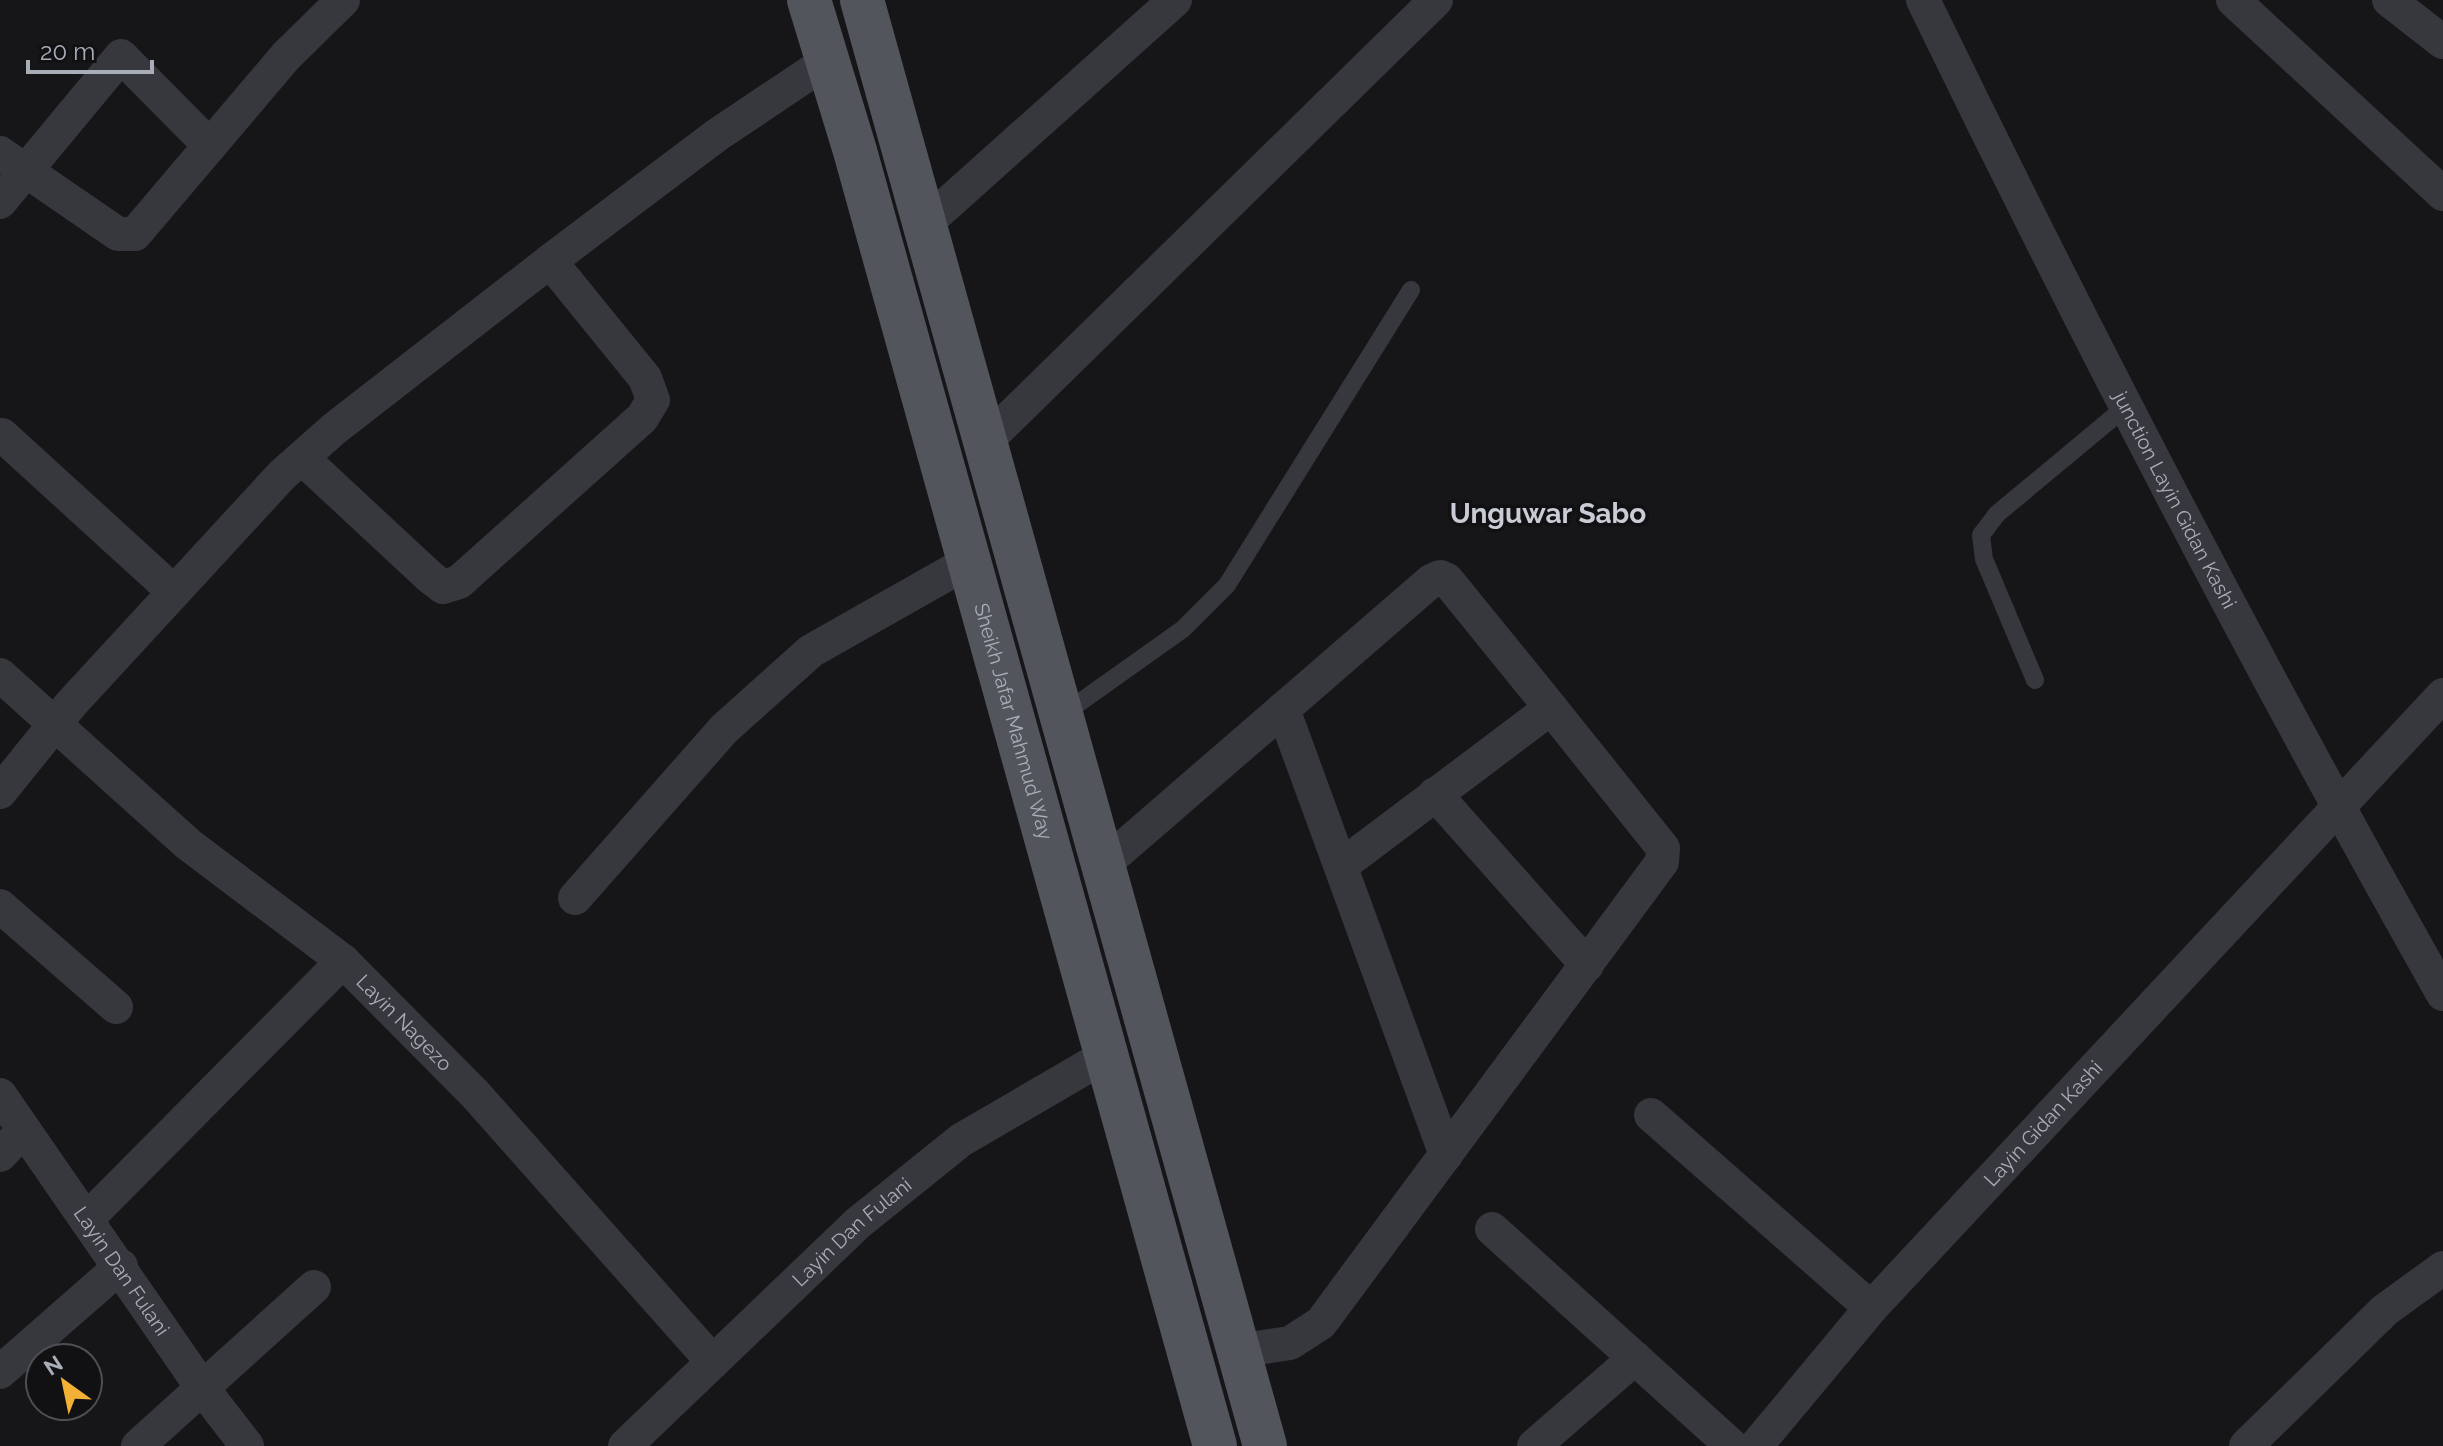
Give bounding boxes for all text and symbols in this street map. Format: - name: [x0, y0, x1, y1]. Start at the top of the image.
- scale bar: [28, 24, 152, 74]
- text: 20 m: [40, 37, 95, 66]
- street label: junction Layin Gidan Kashi: [2107, 385, 2242, 613]
- district label: Unguwar Sabo: [1450, 497, 1646, 530]
- street label: Sheikh Jafar Mahmud Way: [969, 600, 1058, 843]
- street label: Layin Nagezo: [351, 970, 457, 1076]
- street label: Layin Gidan Kashi: [1979, 1056, 2107, 1191]
- street label: Layin Dan Fulani: [787, 1173, 916, 1291]
- street label: Layin Dan Fulani: [69, 1202, 175, 1340]
- north arrow: [24, 1342, 104, 1422]
- text: N: [39, 1350, 67, 1381]

